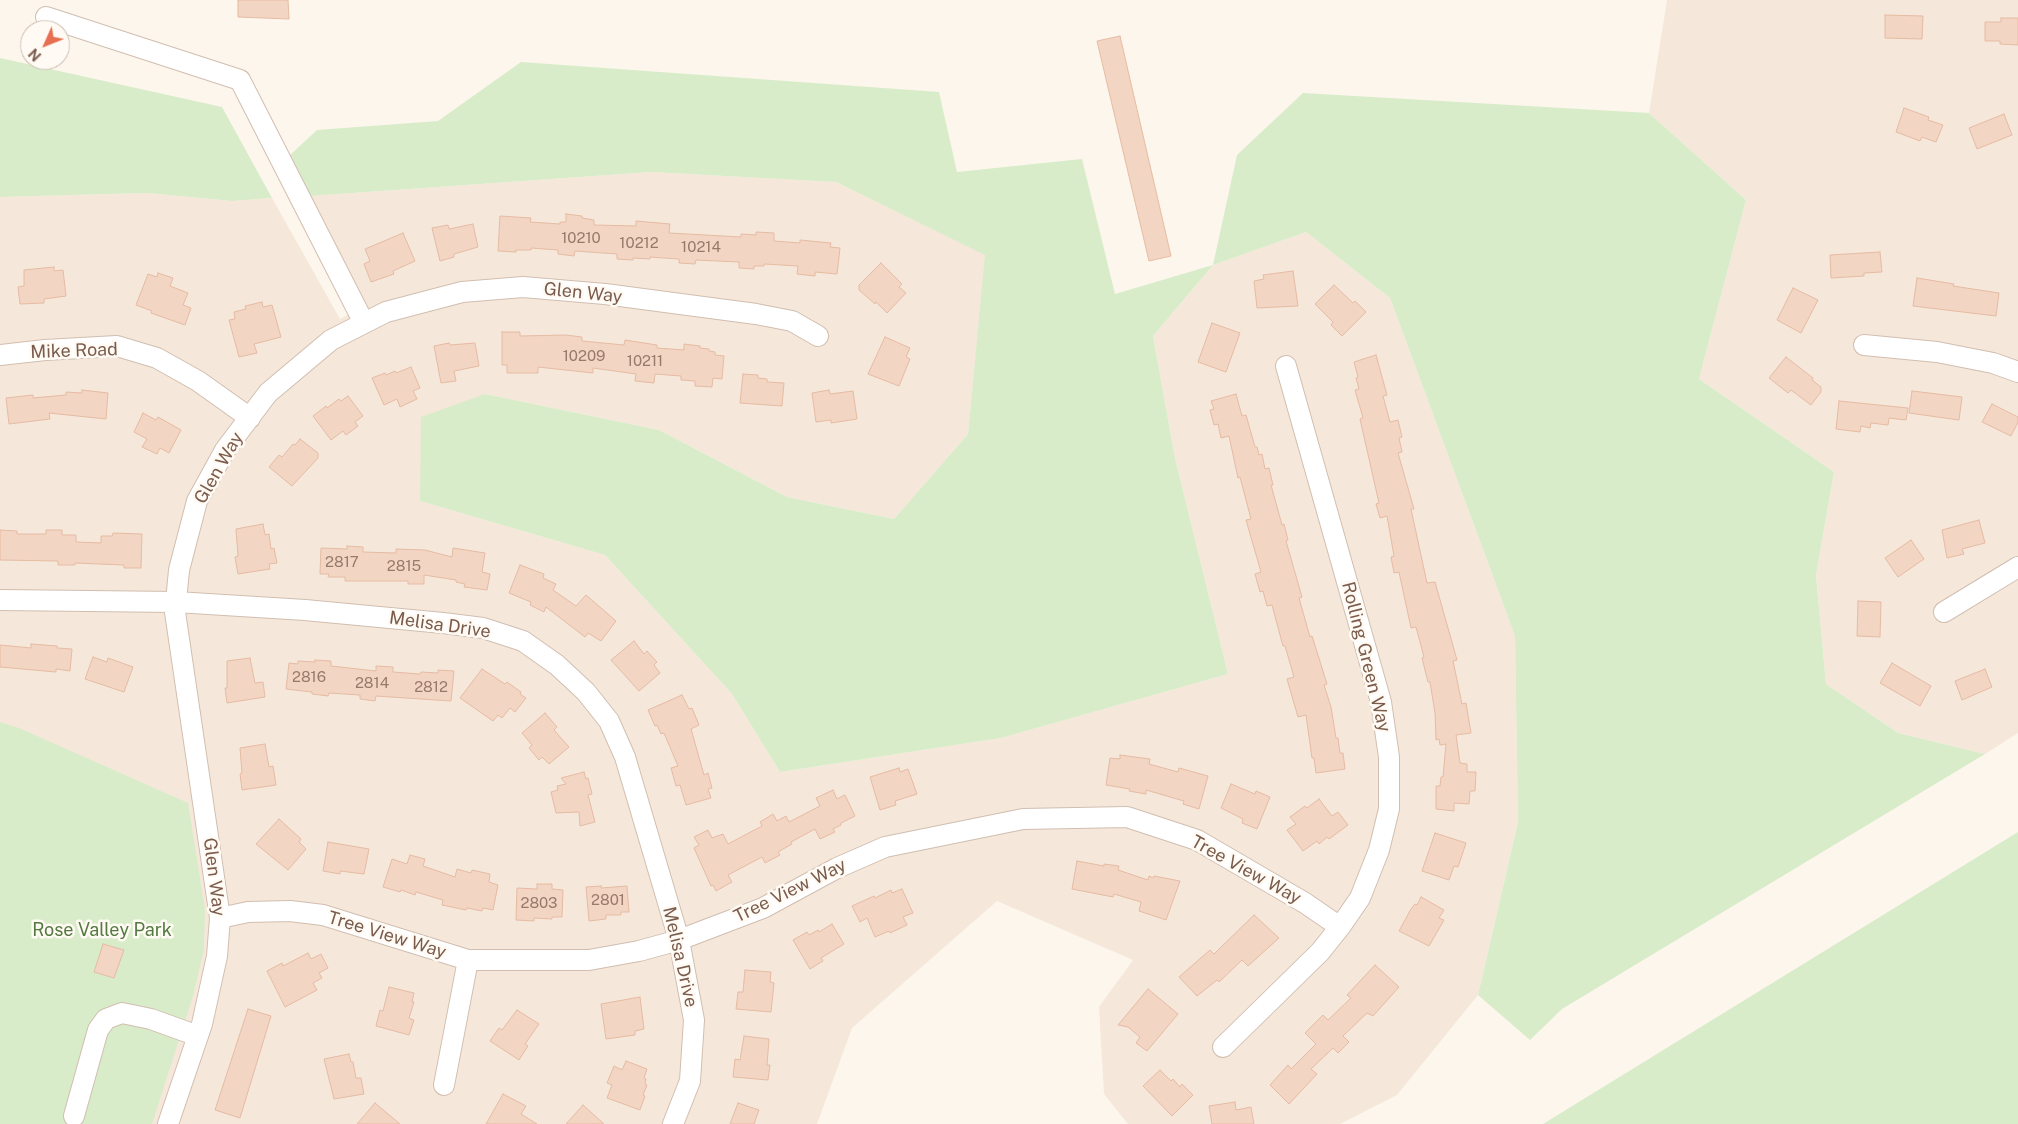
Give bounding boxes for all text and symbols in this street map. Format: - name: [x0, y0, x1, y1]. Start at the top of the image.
- north arrow: [20, 20, 70, 70]
- text: N: [25, 45, 44, 64]
- house number: 10210: [561, 229, 601, 247]
- house number: 10212: [619, 234, 659, 252]
- house number: 10214: [681, 238, 721, 256]
- street label: Glen Way: [543, 278, 623, 308]
- street label: Mike Road: [30, 339, 118, 363]
- house number: 10209: [563, 347, 605, 365]
- house number: 10211: [627, 352, 663, 370]
- street label: Glen Way: [190, 428, 248, 508]
- house number: 2817: [325, 553, 359, 571]
- house number: 2815: [387, 557, 421, 575]
- street label: Rolling Green Way: [1337, 580, 1395, 734]
- street label: Melisa Drive: [388, 607, 492, 643]
- house number: 2816: [292, 668, 326, 686]
- house number: 2814: [355, 674, 389, 692]
- house number: 2812: [414, 678, 448, 696]
- street label: Tree View Way: [1187, 831, 1305, 909]
- street label: Glen Way: [198, 837, 230, 917]
- street label: Tree View Way: [730, 854, 850, 928]
- house number: 2801: [591, 891, 625, 909]
- house number: 2803: [520, 894, 558, 912]
- street label: Melisa Drive: [658, 905, 702, 1009]
- street label: Tree View Way: [325, 907, 449, 963]
- park label: Rose Valley Park: [32, 919, 172, 941]

